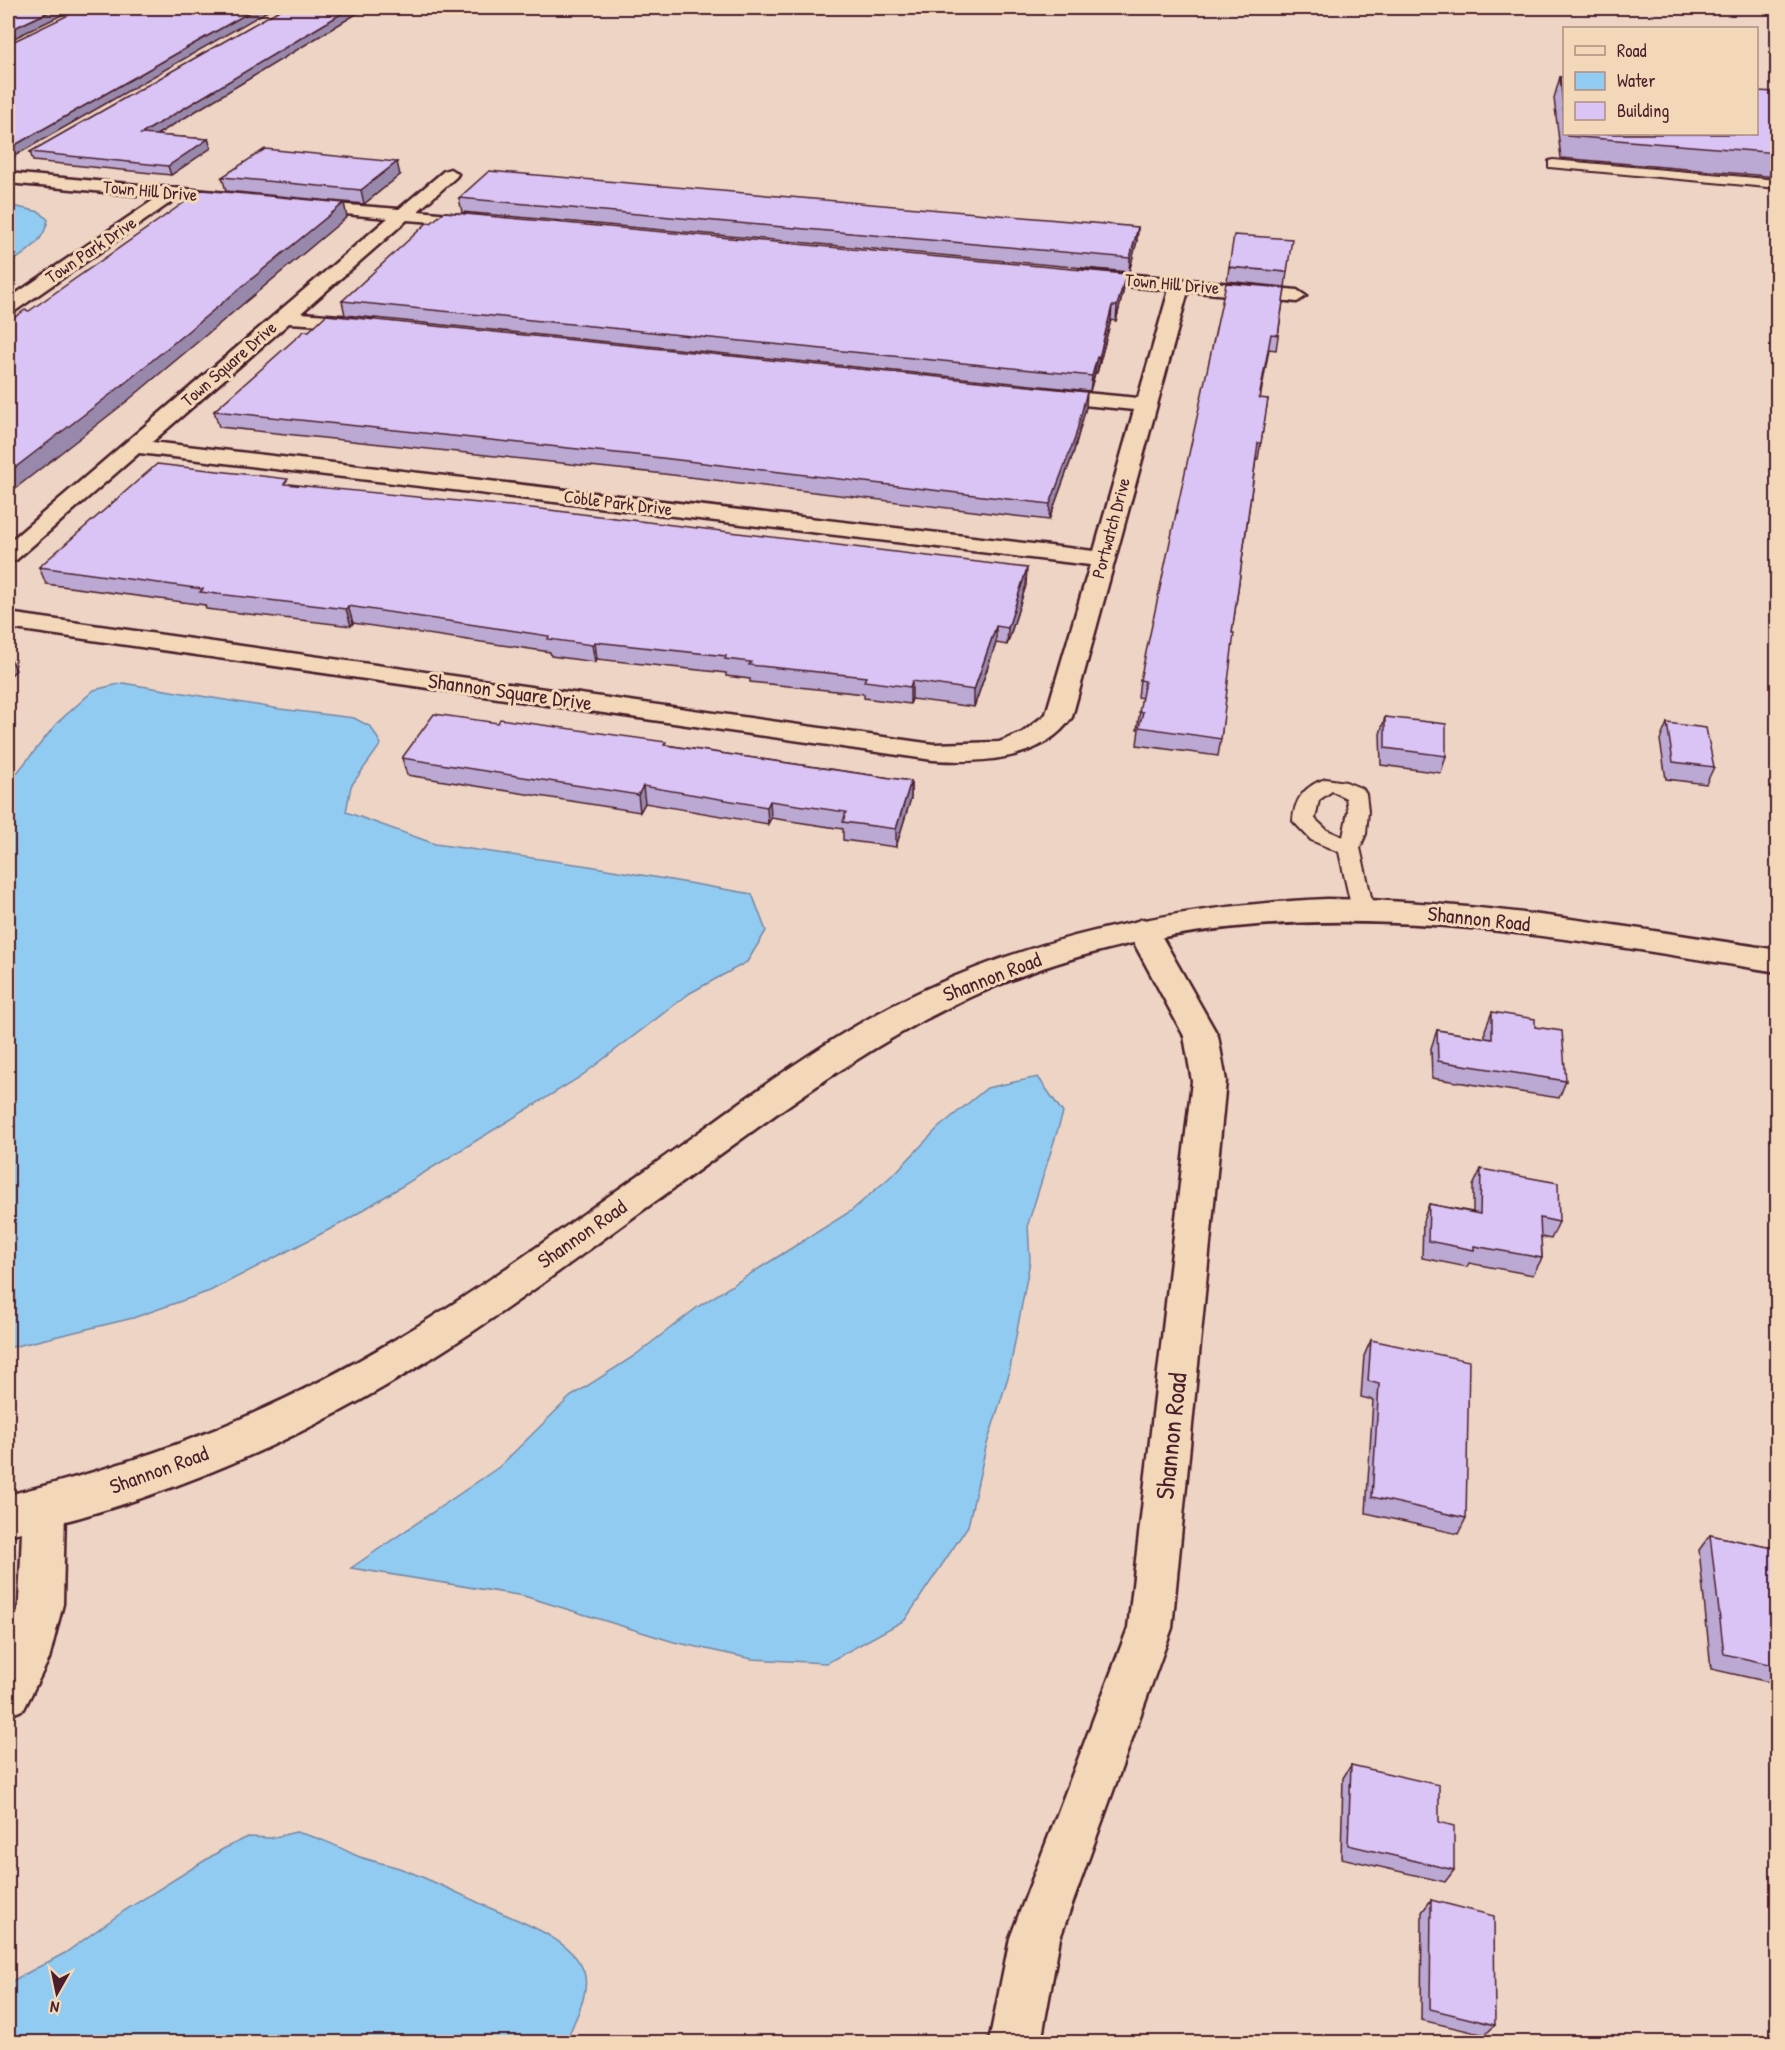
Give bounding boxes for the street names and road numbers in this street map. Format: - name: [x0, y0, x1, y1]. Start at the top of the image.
- street label: Town Hill Drive: [102, 174, 198, 207]
- street label: Town Park Drive: [40, 210, 141, 289]
- street label: Town Hill Drive: [1124, 267, 1220, 300]
- street label: Town Square Drive: [175, 315, 282, 412]
- street label: Portwatch Drive: [1085, 475, 1136, 581]
- street label: Coble Park Drive: [563, 483, 674, 522]
- street label: Shannon Square Drive: [426, 666, 594, 717]
- street label: Shannon Road: [1426, 899, 1532, 938]
- street label: Shannon Road: [939, 945, 1045, 1009]
- street label: Shannon Road: [531, 1192, 632, 1275]
- street label: Shannon Road: [1146, 1371, 1195, 1501]
- street label: Shannon Road: [106, 1438, 212, 1501]

